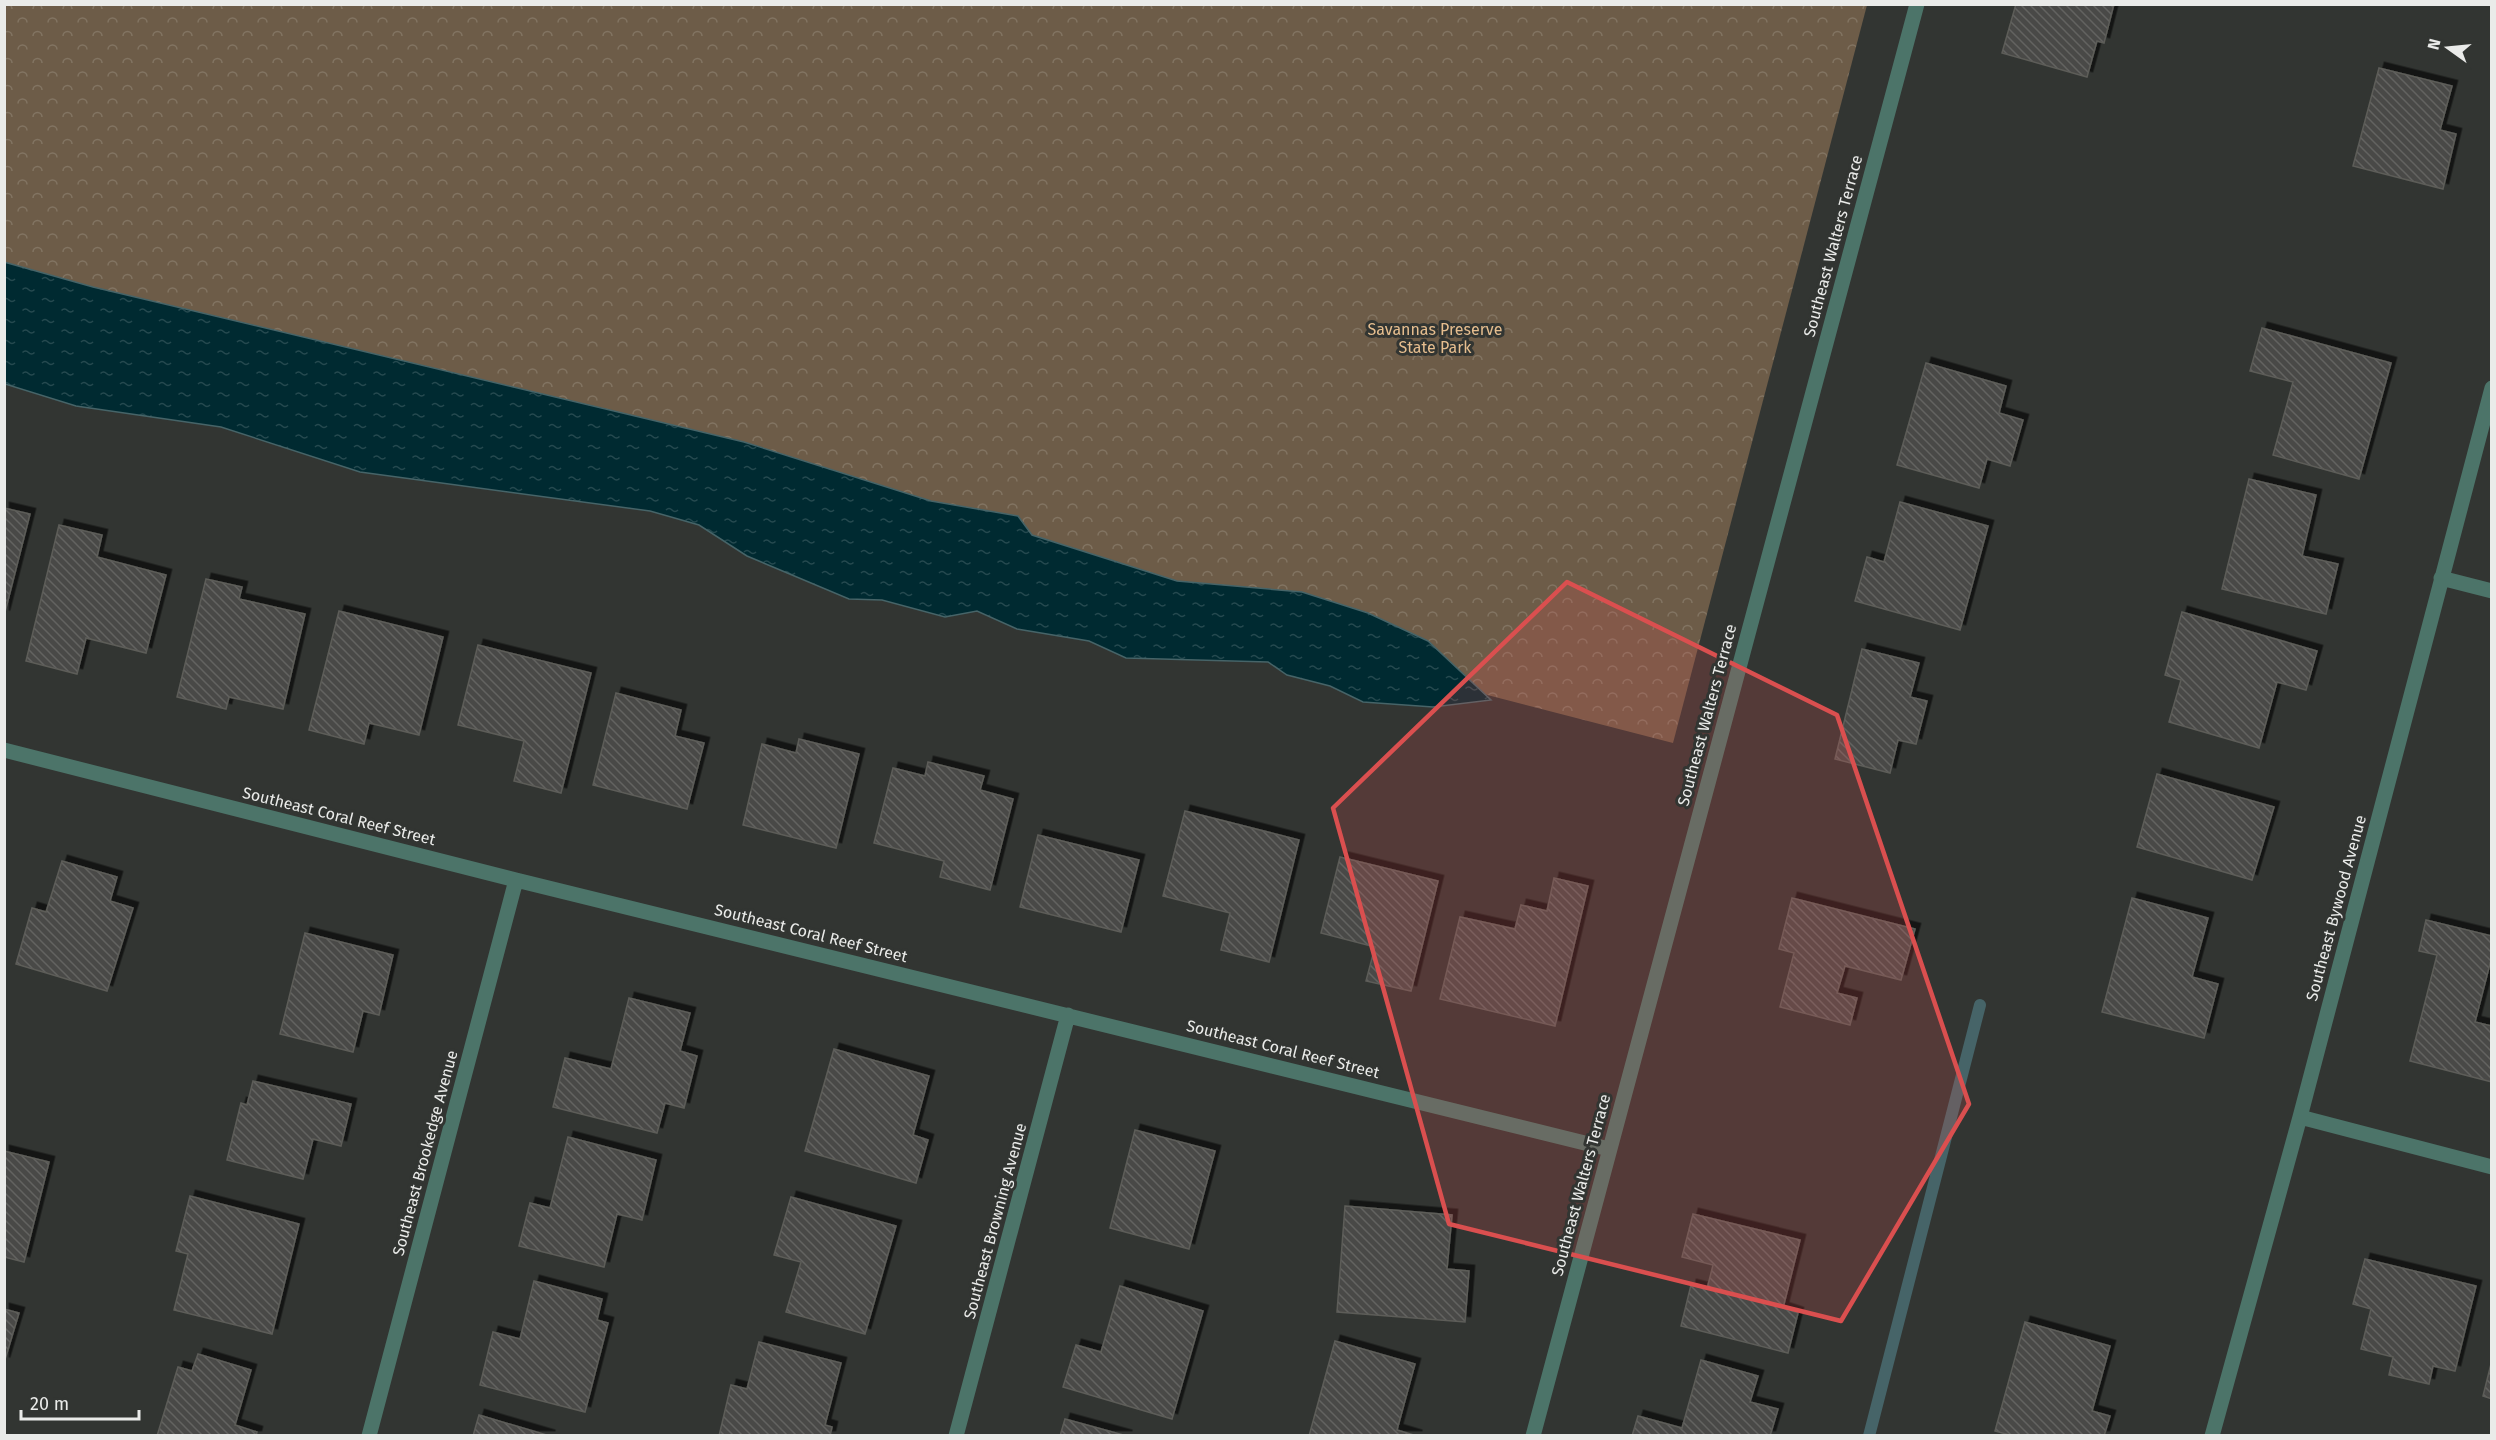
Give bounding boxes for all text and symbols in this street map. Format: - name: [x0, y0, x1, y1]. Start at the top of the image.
- north arrow: [2418, 18, 2478, 78]
- text: N: [2423, 37, 2445, 52]
- street label: Southeast Walters Terrace: [1800, 153, 1866, 339]
- park label: Savannas Preserve State Park: [1368, 320, 1502, 357]
- street label: Southeast Walters Terrace: [1674, 622, 1740, 808]
- street label: Southeast Coral Reef Street: [241, 783, 438, 849]
- street label: Southeast Bywood Avenue: [2302, 813, 2370, 1003]
- street label: Southeast Coral Reef Street: [713, 900, 910, 966]
- street label: Southeast Coral Reef Street: [1185, 1016, 1382, 1082]
- street label: Southeast Brookedge Avenue: [388, 1048, 462, 1258]
- street label: Southeast Walters Terrace: [1548, 1092, 1614, 1278]
- street label: Southeast Browning Avenue: [960, 1121, 1030, 1321]
- scale bar: [21, 1383, 140, 1421]
- text: 20 m: [30, 1393, 69, 1415]

